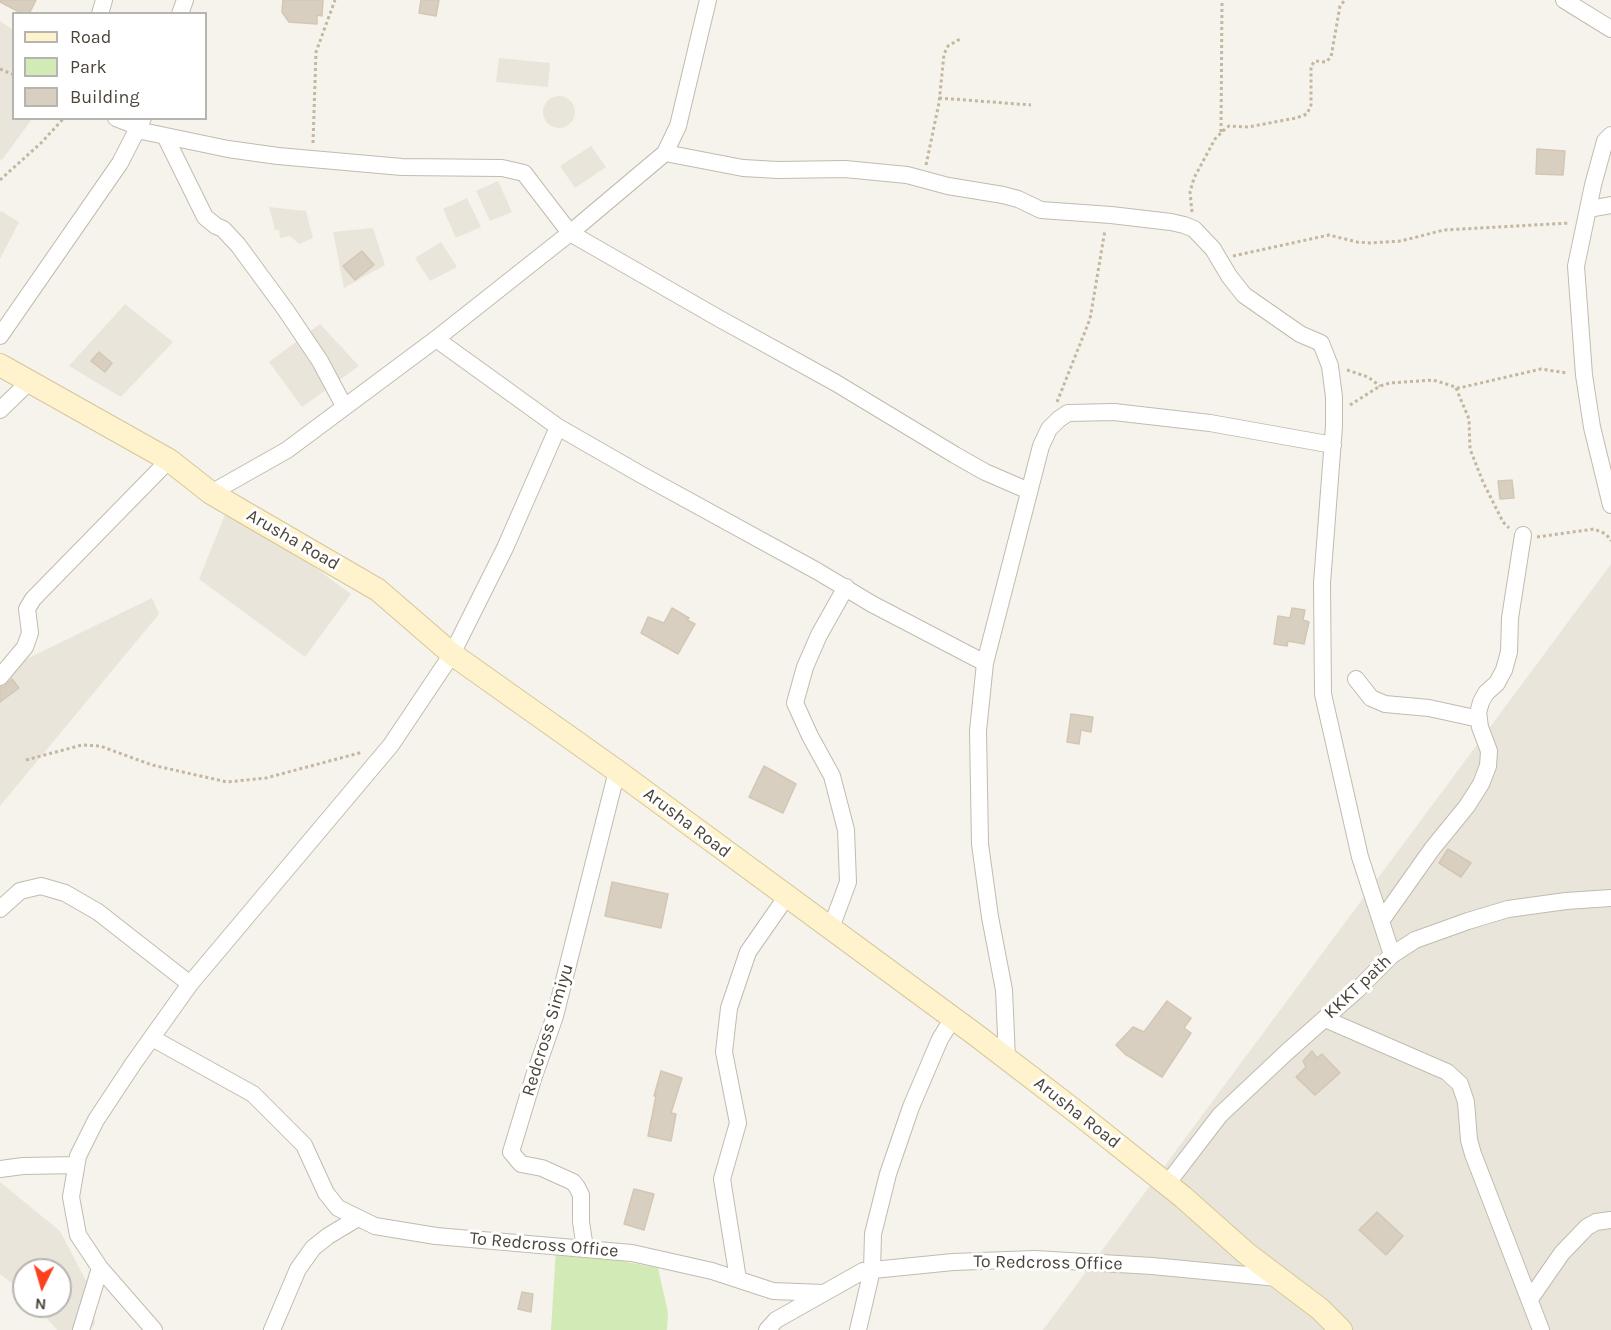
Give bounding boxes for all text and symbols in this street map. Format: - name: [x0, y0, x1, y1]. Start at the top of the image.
- legend: [12, 12, 207, 120]
- text: Road: [70, 26, 111, 48]
- text: Park: [70, 56, 107, 78]
- text: Building: [70, 86, 140, 108]
- street label: Arusha Road: [243, 505, 343, 575]
- street label: Arusha Road: [639, 783, 735, 863]
- street label: KKKT path: [1320, 950, 1396, 1024]
- street label: Redcross Simiyu: [518, 961, 578, 1099]
- street label: Arusha Road: [1029, 1073, 1125, 1153]
- street label: To Redcross Office: [469, 1228, 619, 1262]
- street label: To Redcross Office: [973, 1251, 1123, 1275]
- north arrow: [12, 1258, 72, 1318]
- text: N: [34, 1294, 47, 1314]

